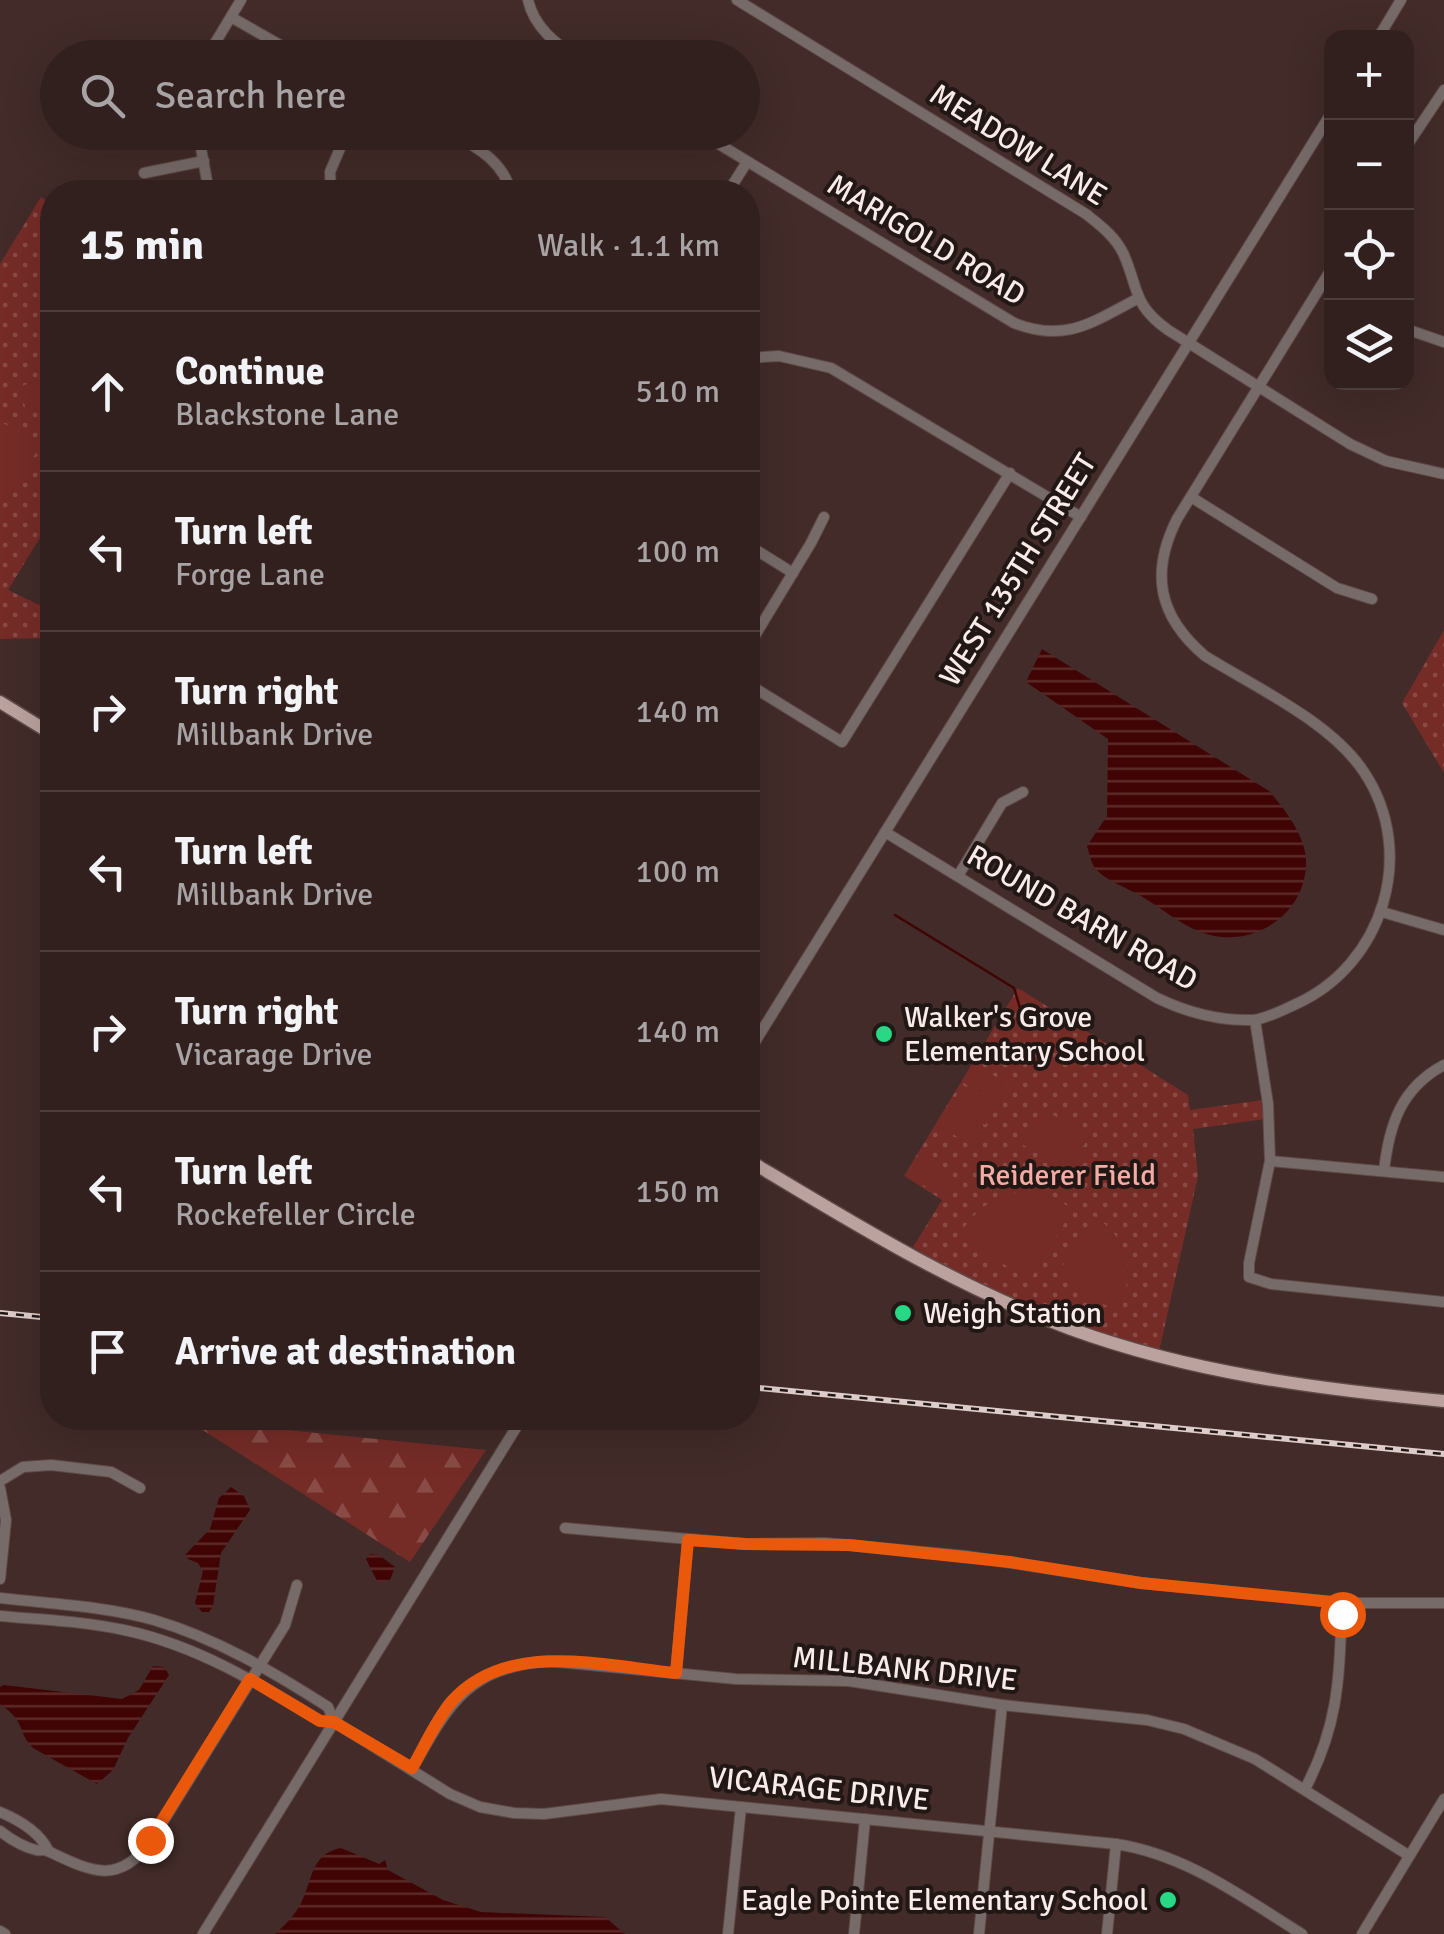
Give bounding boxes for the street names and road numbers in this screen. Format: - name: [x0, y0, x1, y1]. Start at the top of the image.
- street label: MEADOW LANE: [923, 76, 1113, 214]
- street label: MARIGOLD ROAD: [820, 166, 1032, 314]
- street label: WEST 135TH STREET: [931, 447, 1105, 693]
- street label: ROUND BARN ROAD: [960, 837, 1204, 999]
- street label: MILLBANK DRIVE: [791, 1639, 1019, 1699]
- street label: VICARAGE DRIVE: [707, 1759, 931, 1819]

